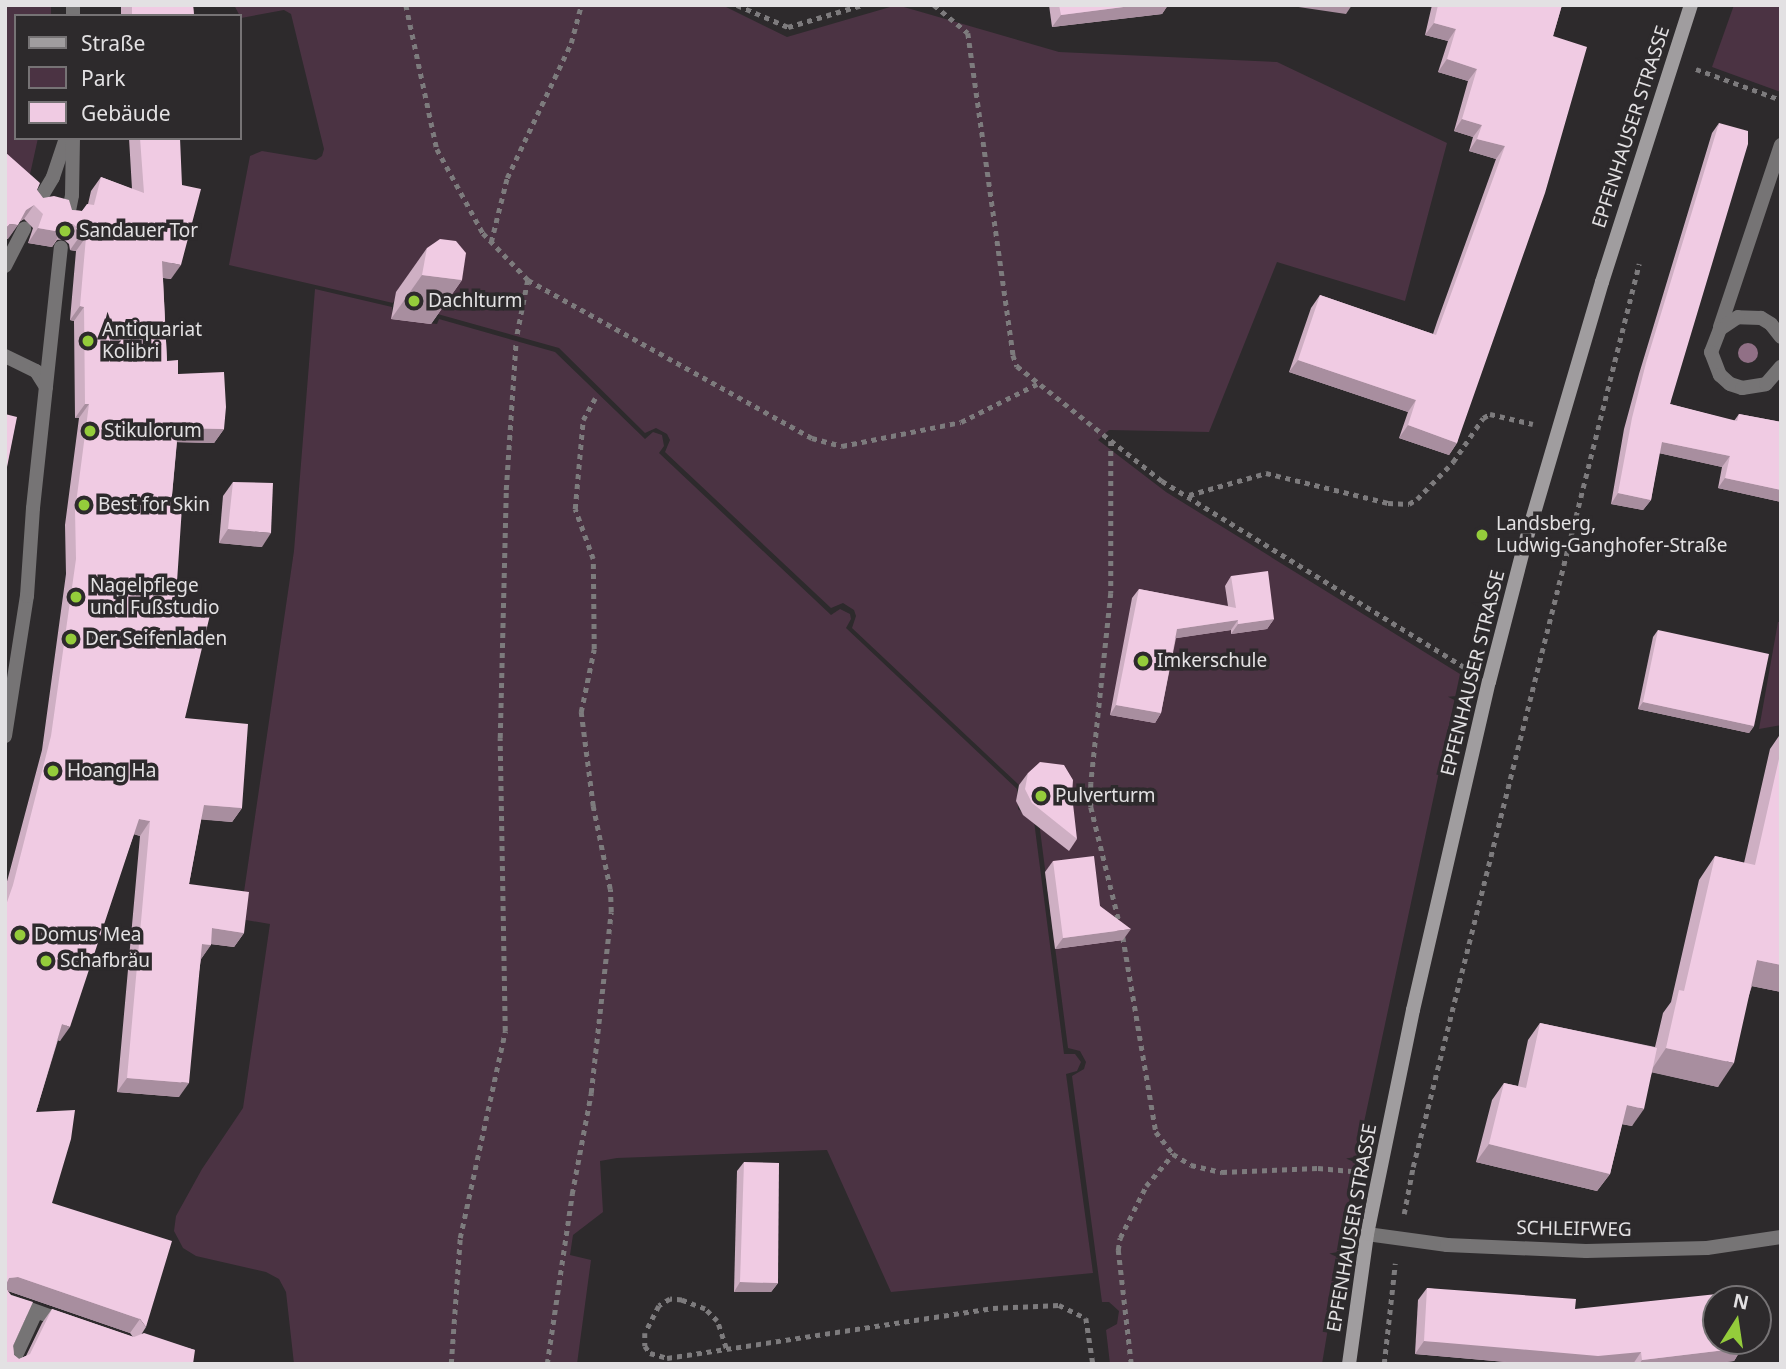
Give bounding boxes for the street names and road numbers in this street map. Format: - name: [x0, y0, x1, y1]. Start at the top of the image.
- street label: EPFENHAUSER STRASSE: [1588, 23, 1674, 231]
- street label: EPFENHAUSER STRASSE: [1436, 568, 1510, 778]
- street label: EPFENHAUSER STRASSE: [1322, 1122, 1382, 1334]
- street label: SCHLEIFWEG: [1516, 1217, 1632, 1241]

